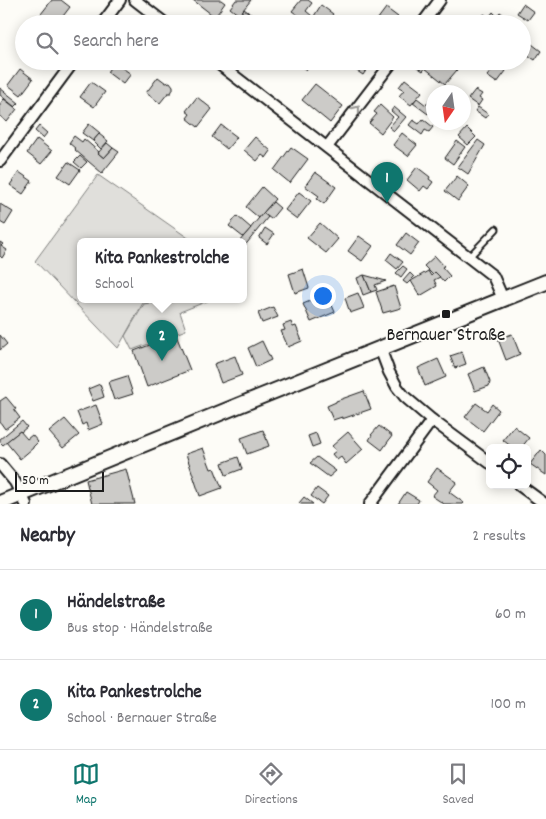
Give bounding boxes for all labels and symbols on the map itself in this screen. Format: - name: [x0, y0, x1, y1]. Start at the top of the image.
- north arrow: [426, 85, 471, 130]
- one-way arrow: [351, 105, 360, 114]
- pin: 1: [371, 162, 403, 203]
- your location: [310, 283, 336, 309]
- marker: Bernauer Straße: [440, 308, 452, 320]
- pin: 2: [146, 320, 178, 361]
- place label: Bernauer Straße: [387, 323, 505, 350]
- scale bar: [15, 469, 104, 492]

